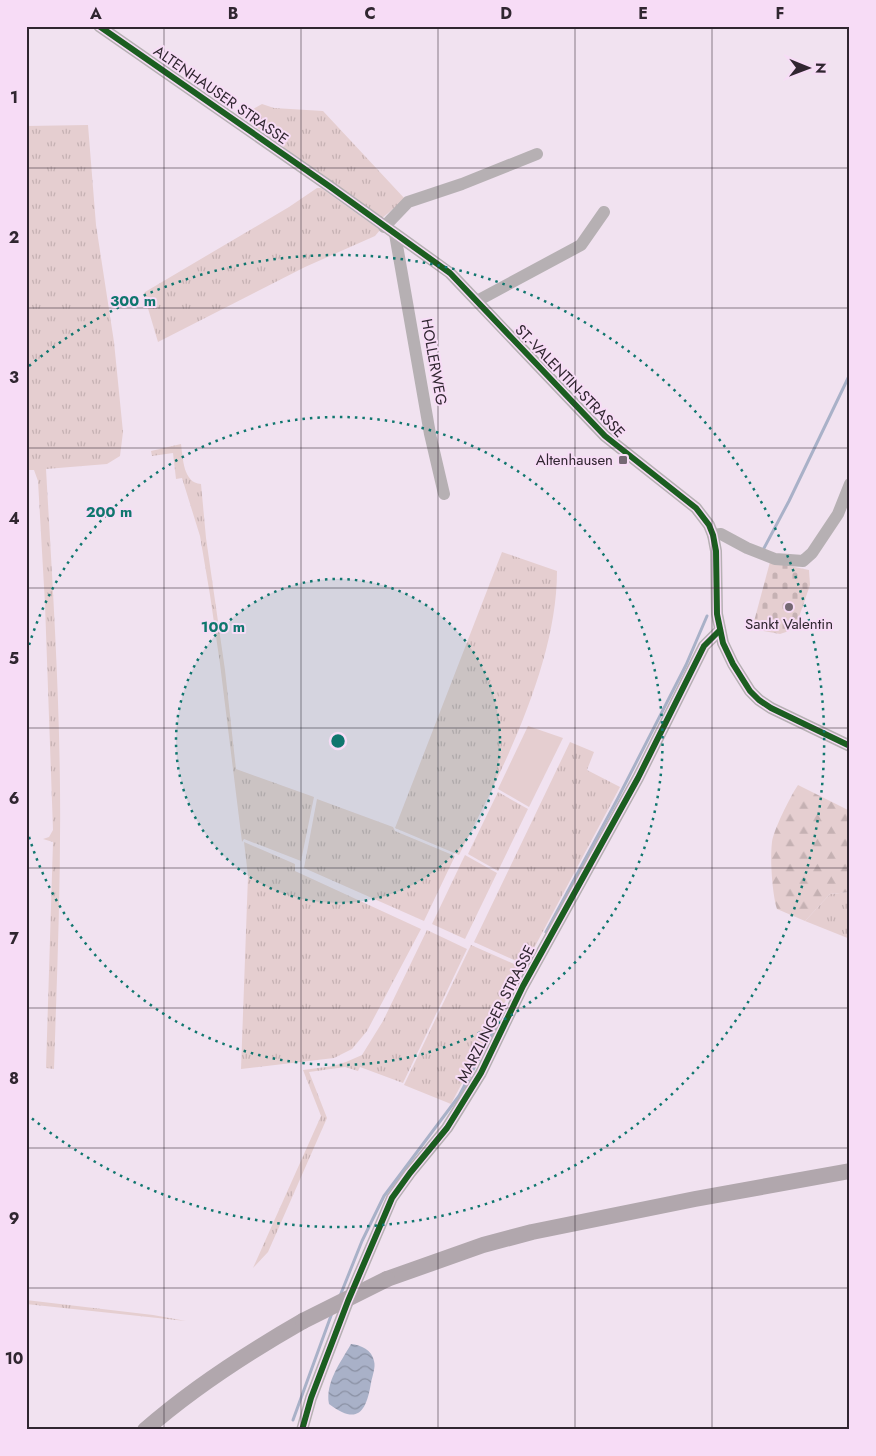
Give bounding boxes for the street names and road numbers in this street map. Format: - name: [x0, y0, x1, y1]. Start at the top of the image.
- street label: ALTENHAUSER STRASSE: [149, 40, 293, 150]
- street label: HOLLERWEG: [416, 317, 452, 407]
- street label: ST.-VALENTIN-STRASSE: [510, 319, 630, 443]
- street label: MARZLINGER STRASSE: [452, 941, 540, 1087]

